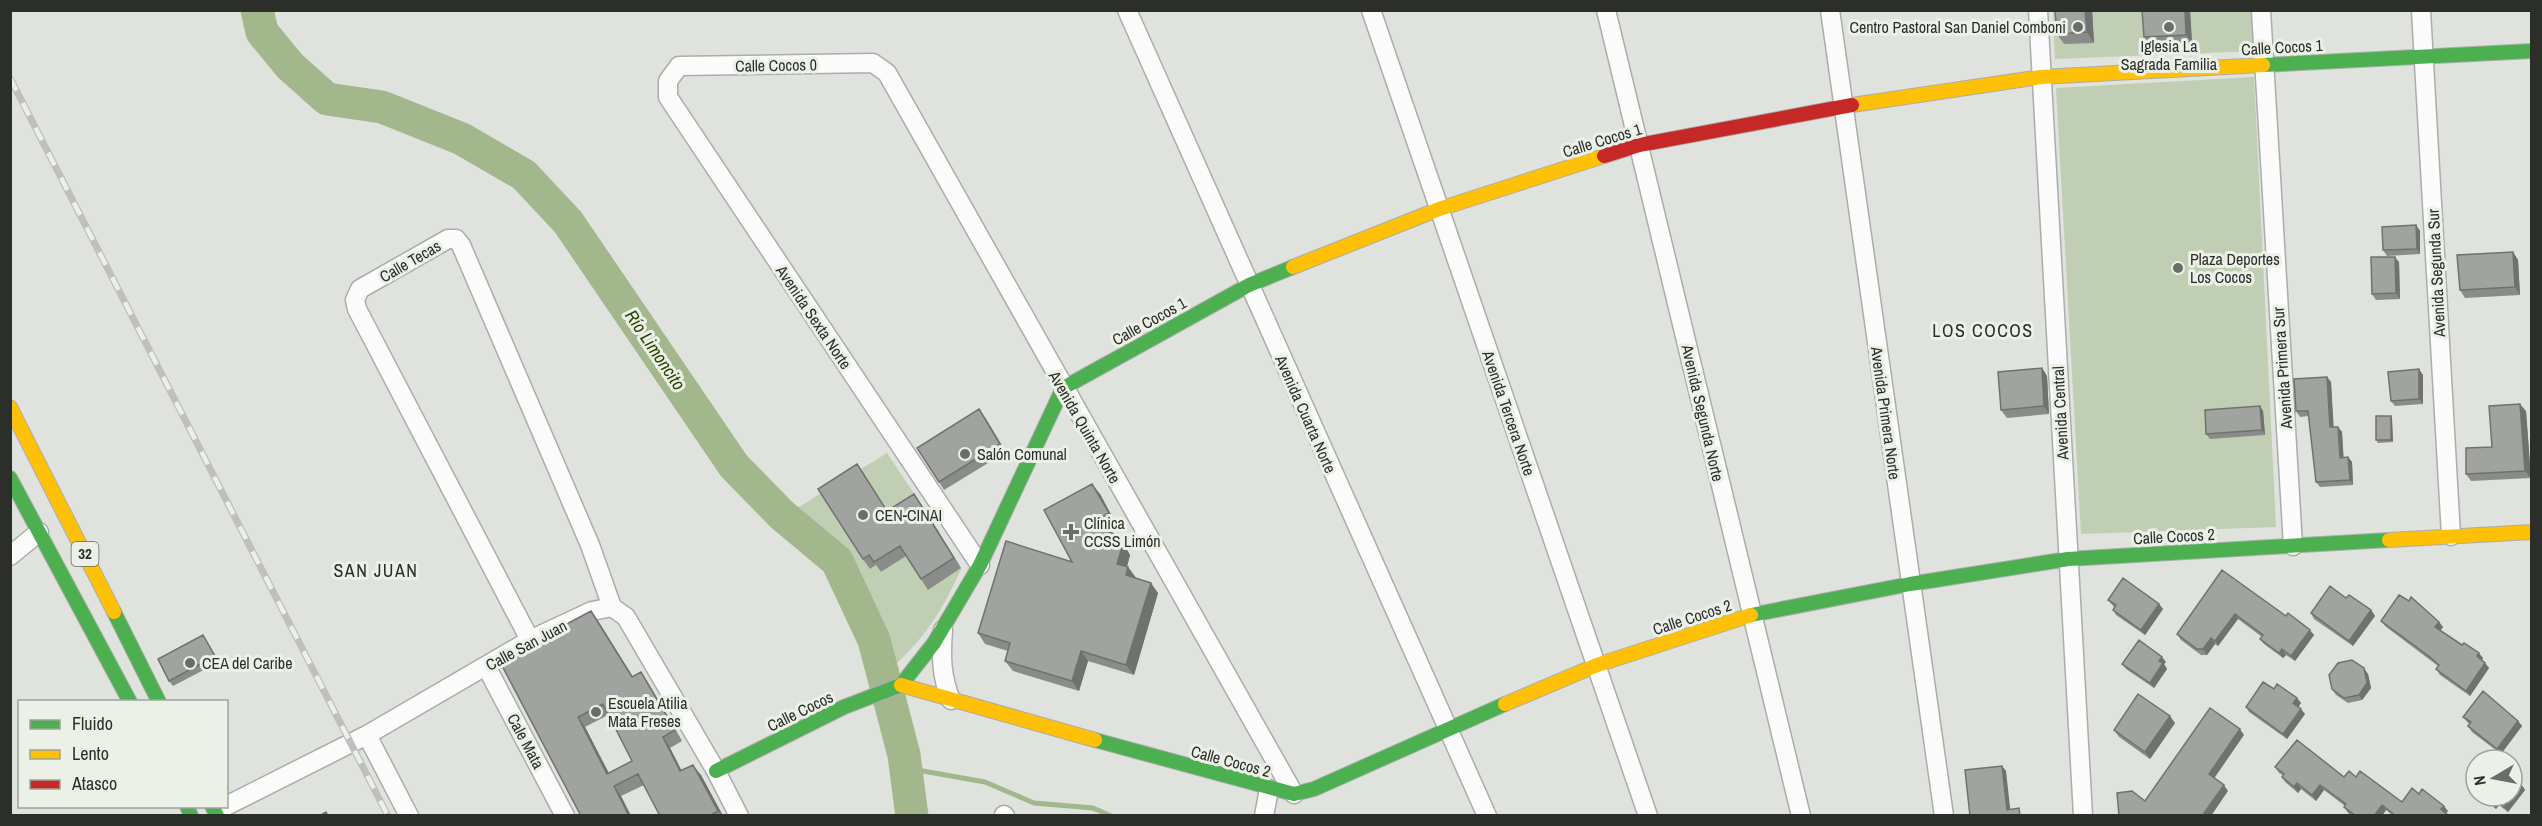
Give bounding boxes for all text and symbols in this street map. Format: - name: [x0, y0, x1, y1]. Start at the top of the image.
- place label: Centro Pastoral San Daniel Comboni: [1849, 16, 2066, 38]
- marker: Centro Pastoral San Daniel Comboni: [2071, 20, 2085, 34]
- marker: Iglesia La Sagrada Familia: [2162, 20, 2176, 34]
- street label: Calle Cocos 1: [2241, 34, 2324, 60]
- place label: Iglesia La Sagrada Familia: [2121, 35, 2218, 75]
- street label: Calle Cocos 0: [735, 53, 817, 77]
- street label: Calle Cocos 1: [1560, 117, 1645, 162]
- street label: Avenida Segunda Sur: [2422, 208, 2450, 339]
- street label: Calle Tecas: [375, 235, 445, 287]
- place label: Plaza Deportes Los Cocos: [2190, 248, 2280, 288]
- street label: Avenida Sexta Norte: [771, 260, 857, 373]
- marker: Plaza Deportes Los Cocos: [2171, 261, 2185, 275]
- street label: Calle Cocos 1: [1108, 291, 1191, 350]
- water label: Río Limoncito: [619, 305, 691, 395]
- street label: Avenida Primera Sur: [2267, 306, 2297, 431]
- district label: LOS COCOS: [1932, 318, 2034, 343]
- street label: Avenida Segunda Norte: [1676, 341, 1729, 484]
- street label: Avenida Primera Norte: [1866, 344, 1906, 481]
- street label: Avenida Tercera Norte: [1477, 347, 1541, 478]
- street label: Avenida Cuarta Norte: [1270, 351, 1342, 476]
- street label: Avenida Central: [2047, 365, 2073, 461]
- street label: Avenida Quinta Norte: [1043, 366, 1126, 487]
- place label: Salón Comunal: [977, 443, 1067, 465]
- marker: Salón Comunal: [958, 447, 972, 461]
- place label: CEN-CINAI: [875, 504, 942, 526]
- marker: CEN-CINAI: [856, 508, 870, 522]
- place label: Clínica CCSS Limón: [1084, 512, 1161, 552]
- marker: Clínica CCSS Limón: [1062, 523, 1080, 541]
- street label: Calle Cocos 2: [2133, 523, 2215, 549]
- road number: 32: [72, 542, 98, 566]
- district label: SAN JUAN: [334, 558, 419, 583]
- street label: Calle Cocos 2: [1650, 594, 1734, 640]
- street label: Calle San Juan: [482, 614, 570, 676]
- place label: CEA del Caribe: [202, 652, 292, 674]
- marker: CEA del Caribe: [183, 656, 197, 670]
- street label: Calle Cocos: [763, 686, 837, 736]
- place label: Escuela Atilia Mata Freses: [608, 692, 688, 732]
- legend: [18, 700, 228, 808]
- marker: Escuela Atilia Mata Freses: [589, 705, 603, 719]
- street label: Cale Mata: [502, 709, 550, 773]
- text: Fluido: [72, 711, 113, 736]
- street label: Calle Cocos 2: [1189, 740, 1273, 782]
- text: Lento: [72, 741, 109, 766]
- north arrow: [2464, 748, 2524, 808]
- text: Atasco: [71, 771, 117, 796]
- text: N: [2468, 774, 2491, 787]

